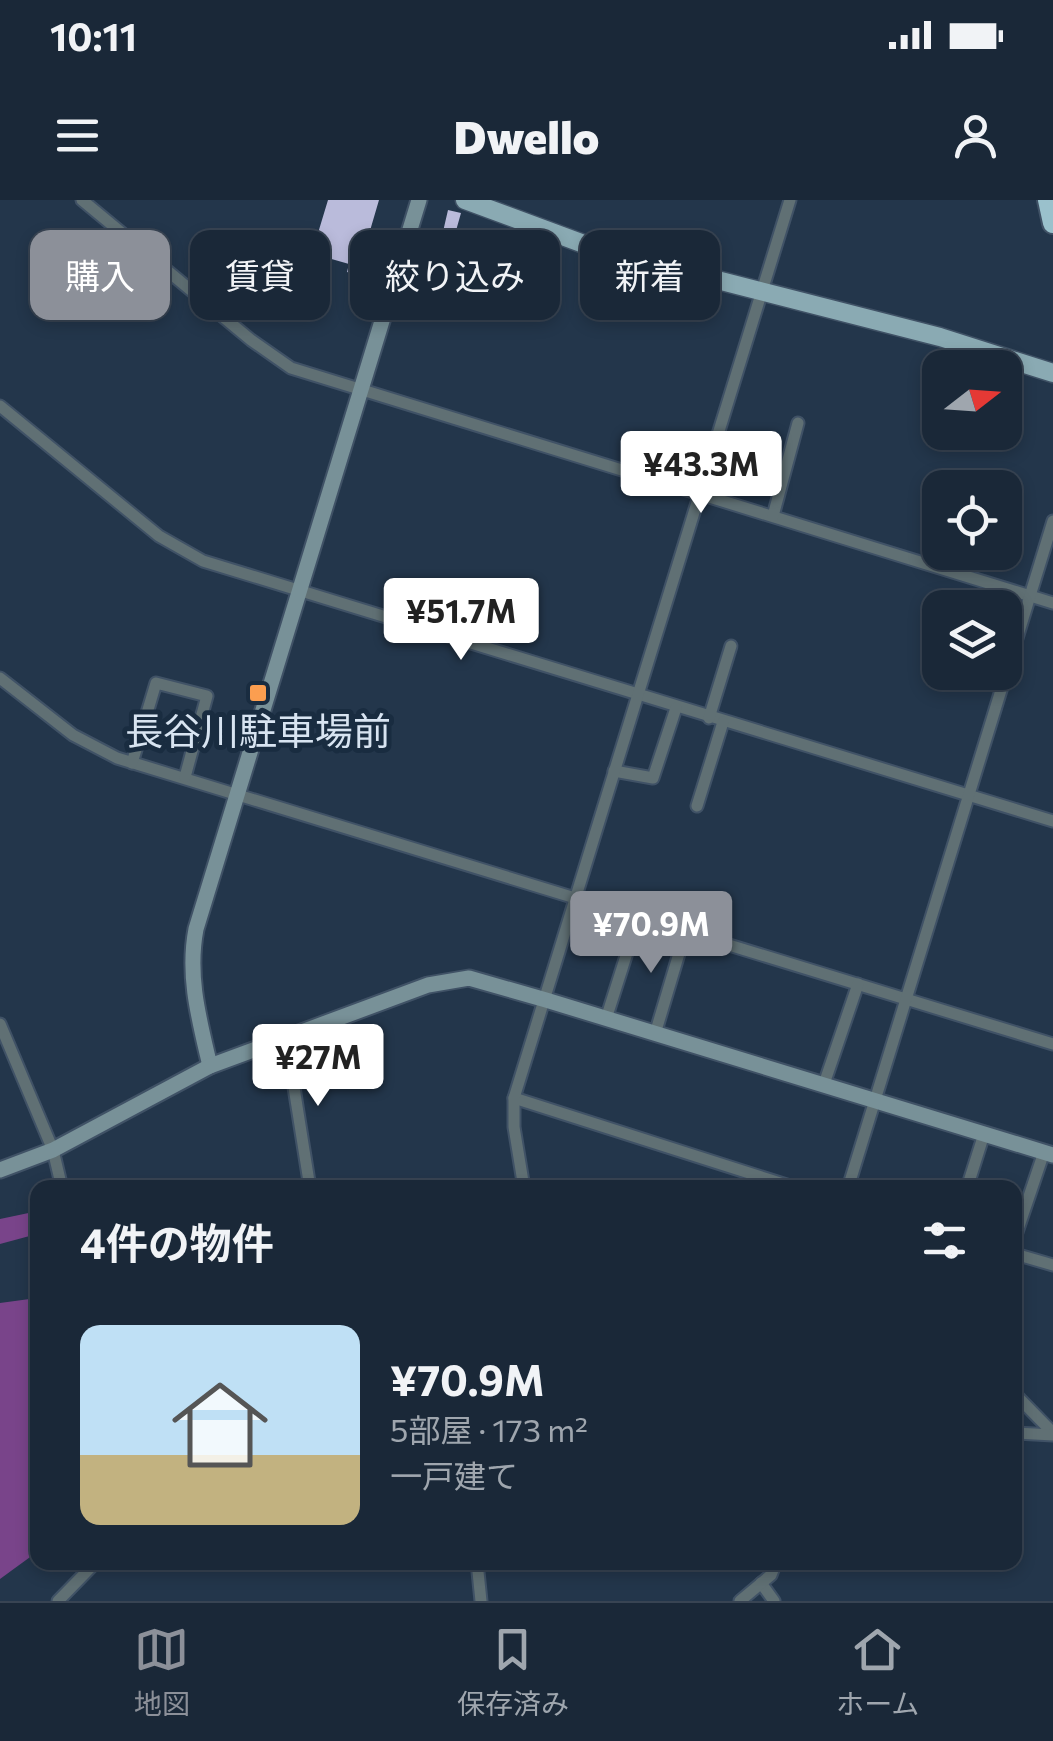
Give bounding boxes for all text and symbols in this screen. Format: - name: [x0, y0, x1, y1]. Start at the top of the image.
- text: 10:11: [50, 12, 137, 59]
- icon: menu: [50, 108, 105, 163]
- text: Dwello: [453, 108, 600, 163]
- icon: person: [948, 108, 1003, 163]
- chip: 購入: [30, 230, 170, 320]
- chip: 賃貸: [190, 230, 330, 320]
- chip: 絞り込み: [350, 230, 560, 320]
- chip: 新着: [580, 230, 720, 320]
- north arrow: [922, 350, 1022, 450]
- map controls: [922, 350, 1022, 690]
- pin: ¥43.3M: [620, 431, 782, 516]
- text: ¥43.3M: [643, 443, 759, 483]
- button: locate: [922, 470, 1022, 570]
- pin: ¥51.7M: [380, 578, 542, 663]
- text: ¥51.7M: [406, 590, 516, 630]
- button: layers: [922, 590, 1022, 690]
- marker: 長谷川駐車場前: [247, 682, 269, 704]
- place label: 長谷川駐車場前: [125, 706, 391, 753]
- pin: ¥70.9M: [570, 891, 732, 976]
- text: ¥70.9M: [592, 903, 710, 943]
- pin: ¥27M: [259, 1024, 377, 1109]
- text: ¥27M: [274, 1036, 362, 1076]
- icon: filters: [917, 1213, 972, 1268]
- text: 4件の物件: [80, 1216, 274, 1268]
- text: ¥70.9M: [390, 1353, 544, 1405]
- icon: home: [160, 1365, 280, 1485]
- text: 5部屋 · 173 m²: [390, 1409, 588, 1449]
- text: 一戸建て: [390, 1455, 518, 1495]
- tab: 地図: [134, 1622, 190, 1722]
- tab: 保存済み: [457, 1622, 569, 1722]
- tab: ホーム: [836, 1622, 919, 1722]

